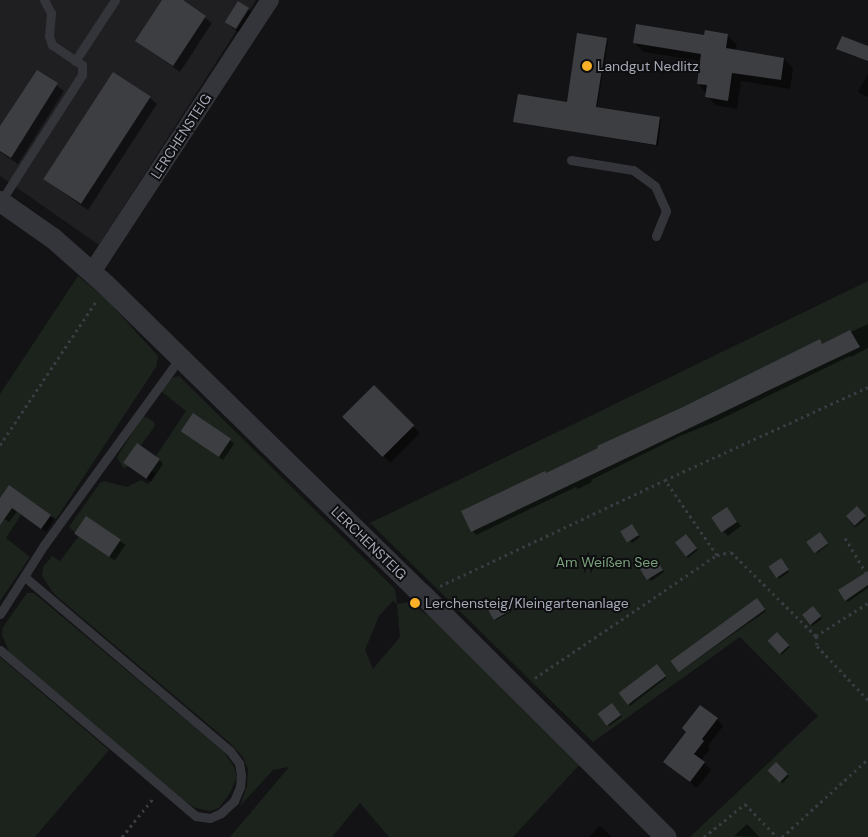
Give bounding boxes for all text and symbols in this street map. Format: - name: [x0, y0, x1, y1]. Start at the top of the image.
- place label: Landgut Nedlitz: [597, 58, 699, 74]
- marker: Landgut Nedlitz: [581, 60, 593, 72]
- street label: LERCHENSTEIG: [147, 90, 215, 182]
- street label: LERCHENSTEIG: [328, 503, 410, 583]
- park label: Am Weißen See: [556, 554, 658, 570]
- place label: Lerchensteig/Kleingartenanlage: [425, 595, 629, 611]
- marker: Lerchensteig/Kleingartenanlage: [409, 597, 421, 609]

